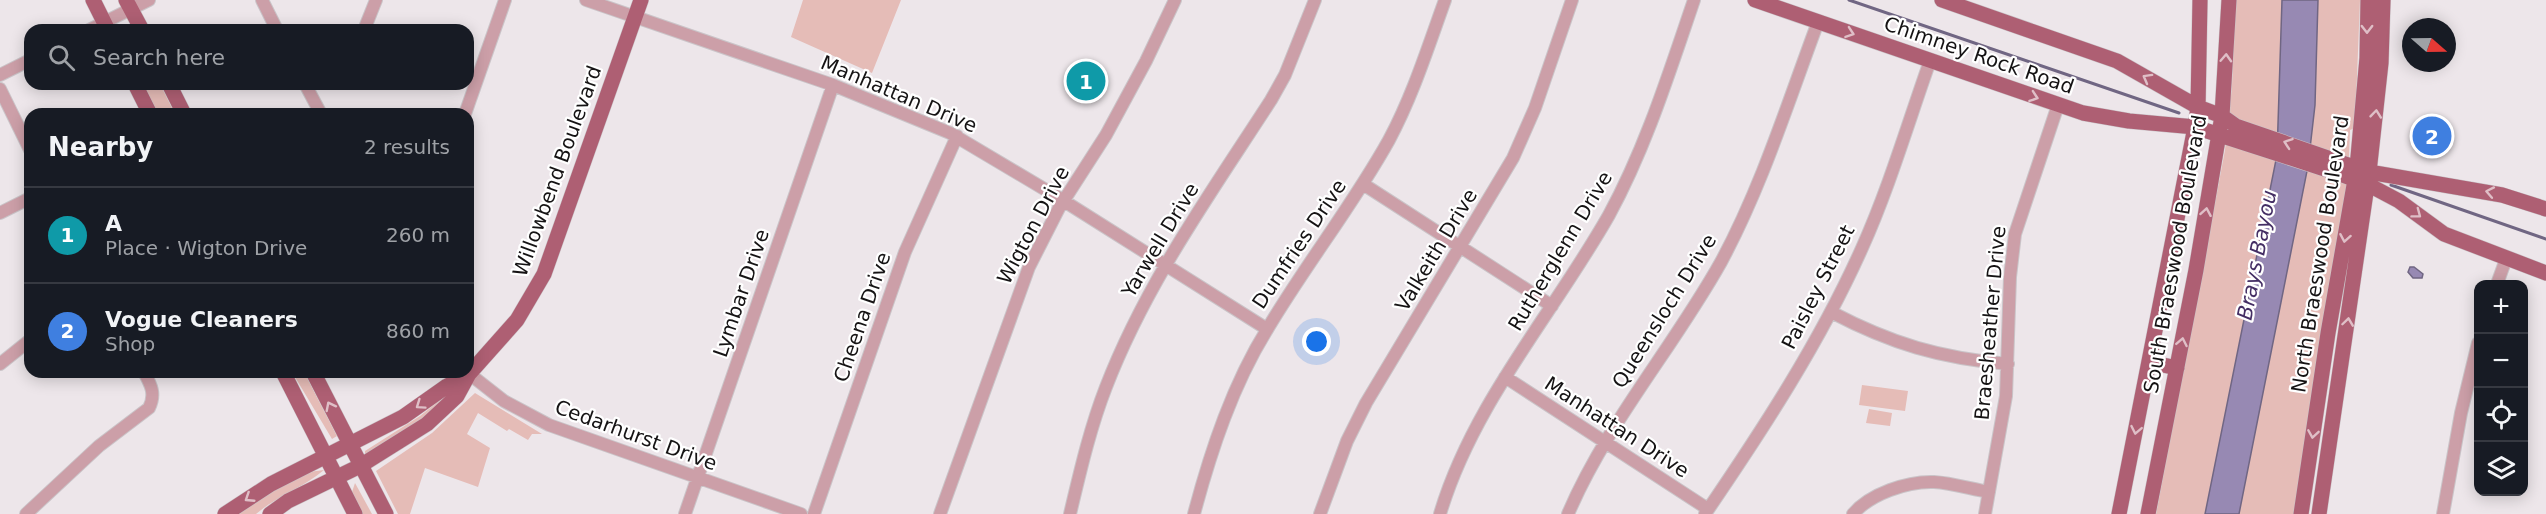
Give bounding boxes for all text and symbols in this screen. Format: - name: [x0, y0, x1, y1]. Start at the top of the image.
- street label: Chimney Rock Road: [1881, 11, 2077, 99]
- north arrow: [2402, 18, 2456, 72]
- search box: [24, 24, 474, 90]
- one-way arrow: [2361, 24, 2373, 33]
- one-way arrow: [1844, 25, 1855, 38]
- icon: search: [45, 41, 78, 74]
- text: Search here: [93, 45, 225, 70]
- street label: Manhattan Drive: [817, 50, 981, 138]
- one-way arrow: [2219, 53, 2232, 62]
- pin: 1: [1066, 58, 1106, 104]
- street label: Willowbend Boulevard: [508, 62, 606, 280]
- one-way arrow: [2143, 74, 2153, 86]
- one-way arrow: [2028, 89, 2039, 102]
- one-way arrow: [2369, 109, 2382, 118]
- street label: South Braeswood Boulevard: [2139, 113, 2211, 395]
- street label: North Braeswood Boulevard: [2286, 114, 2354, 394]
- pin: 2: [2412, 114, 2452, 158]
- text: Nearby: [48, 132, 153, 162]
- text: 2 results: [364, 135, 450, 159]
- one-way arrow: [2283, 138, 2294, 150]
- street label: Wigton Drive: [992, 162, 1074, 288]
- street label: Rutherglenn Drive: [1503, 167, 1617, 335]
- street label: Dumfries Drive: [1247, 175, 1351, 313]
- street label: Yarwell Drive: [1116, 178, 1204, 302]
- street label: Valkeith Drive: [1390, 184, 1482, 316]
- one-way arrow: [2485, 187, 2495, 199]
- water label: Brays Bayou: [2233, 188, 2281, 322]
- one-way arrow: [2199, 207, 2212, 217]
- one-way arrow: [2411, 207, 2422, 218]
- text: A: [105, 211, 122, 236]
- street label: Paisley Street: [1776, 221, 1860, 353]
- text: 1: [61, 223, 74, 247]
- text: 260 m: [386, 223, 450, 247]
- street label: Braesheather Drive: [1970, 225, 2010, 421]
- street label: Lymbar Drive: [708, 226, 774, 360]
- street label: Queensloch Drive: [1607, 229, 1721, 393]
- one-way arrow: [2339, 232, 2352, 242]
- text: Place · Wigton Drive: [105, 236, 307, 260]
- street label: Cheena Drive: [829, 249, 895, 385]
- map controls: [2474, 280, 2528, 496]
- button: +: [2474, 280, 2528, 334]
- text: Vogue Cleaners: [105, 307, 298, 332]
- one-way arrow: [2341, 317, 2353, 326]
- text: 2: [61, 319, 74, 343]
- text: 860 m: [386, 319, 450, 343]
- your location: [1302, 327, 1331, 356]
- text: Shop: [105, 332, 155, 356]
- button: −: [2474, 334, 2528, 388]
- one-way arrow: [2175, 337, 2188, 347]
- street label: Manhattan Drive: [1540, 371, 1694, 483]
- button: locate: [2474, 388, 2528, 442]
- street label: Cedarhurst Drive: [552, 395, 720, 475]
- one-way arrow: [415, 398, 426, 409]
- one-way arrow: [326, 402, 337, 412]
- one-way arrow: [2130, 425, 2143, 435]
- one-way arrow: [2308, 429, 2320, 439]
- button: layers: [2474, 442, 2528, 496]
- one-way arrow: [244, 491, 255, 502]

